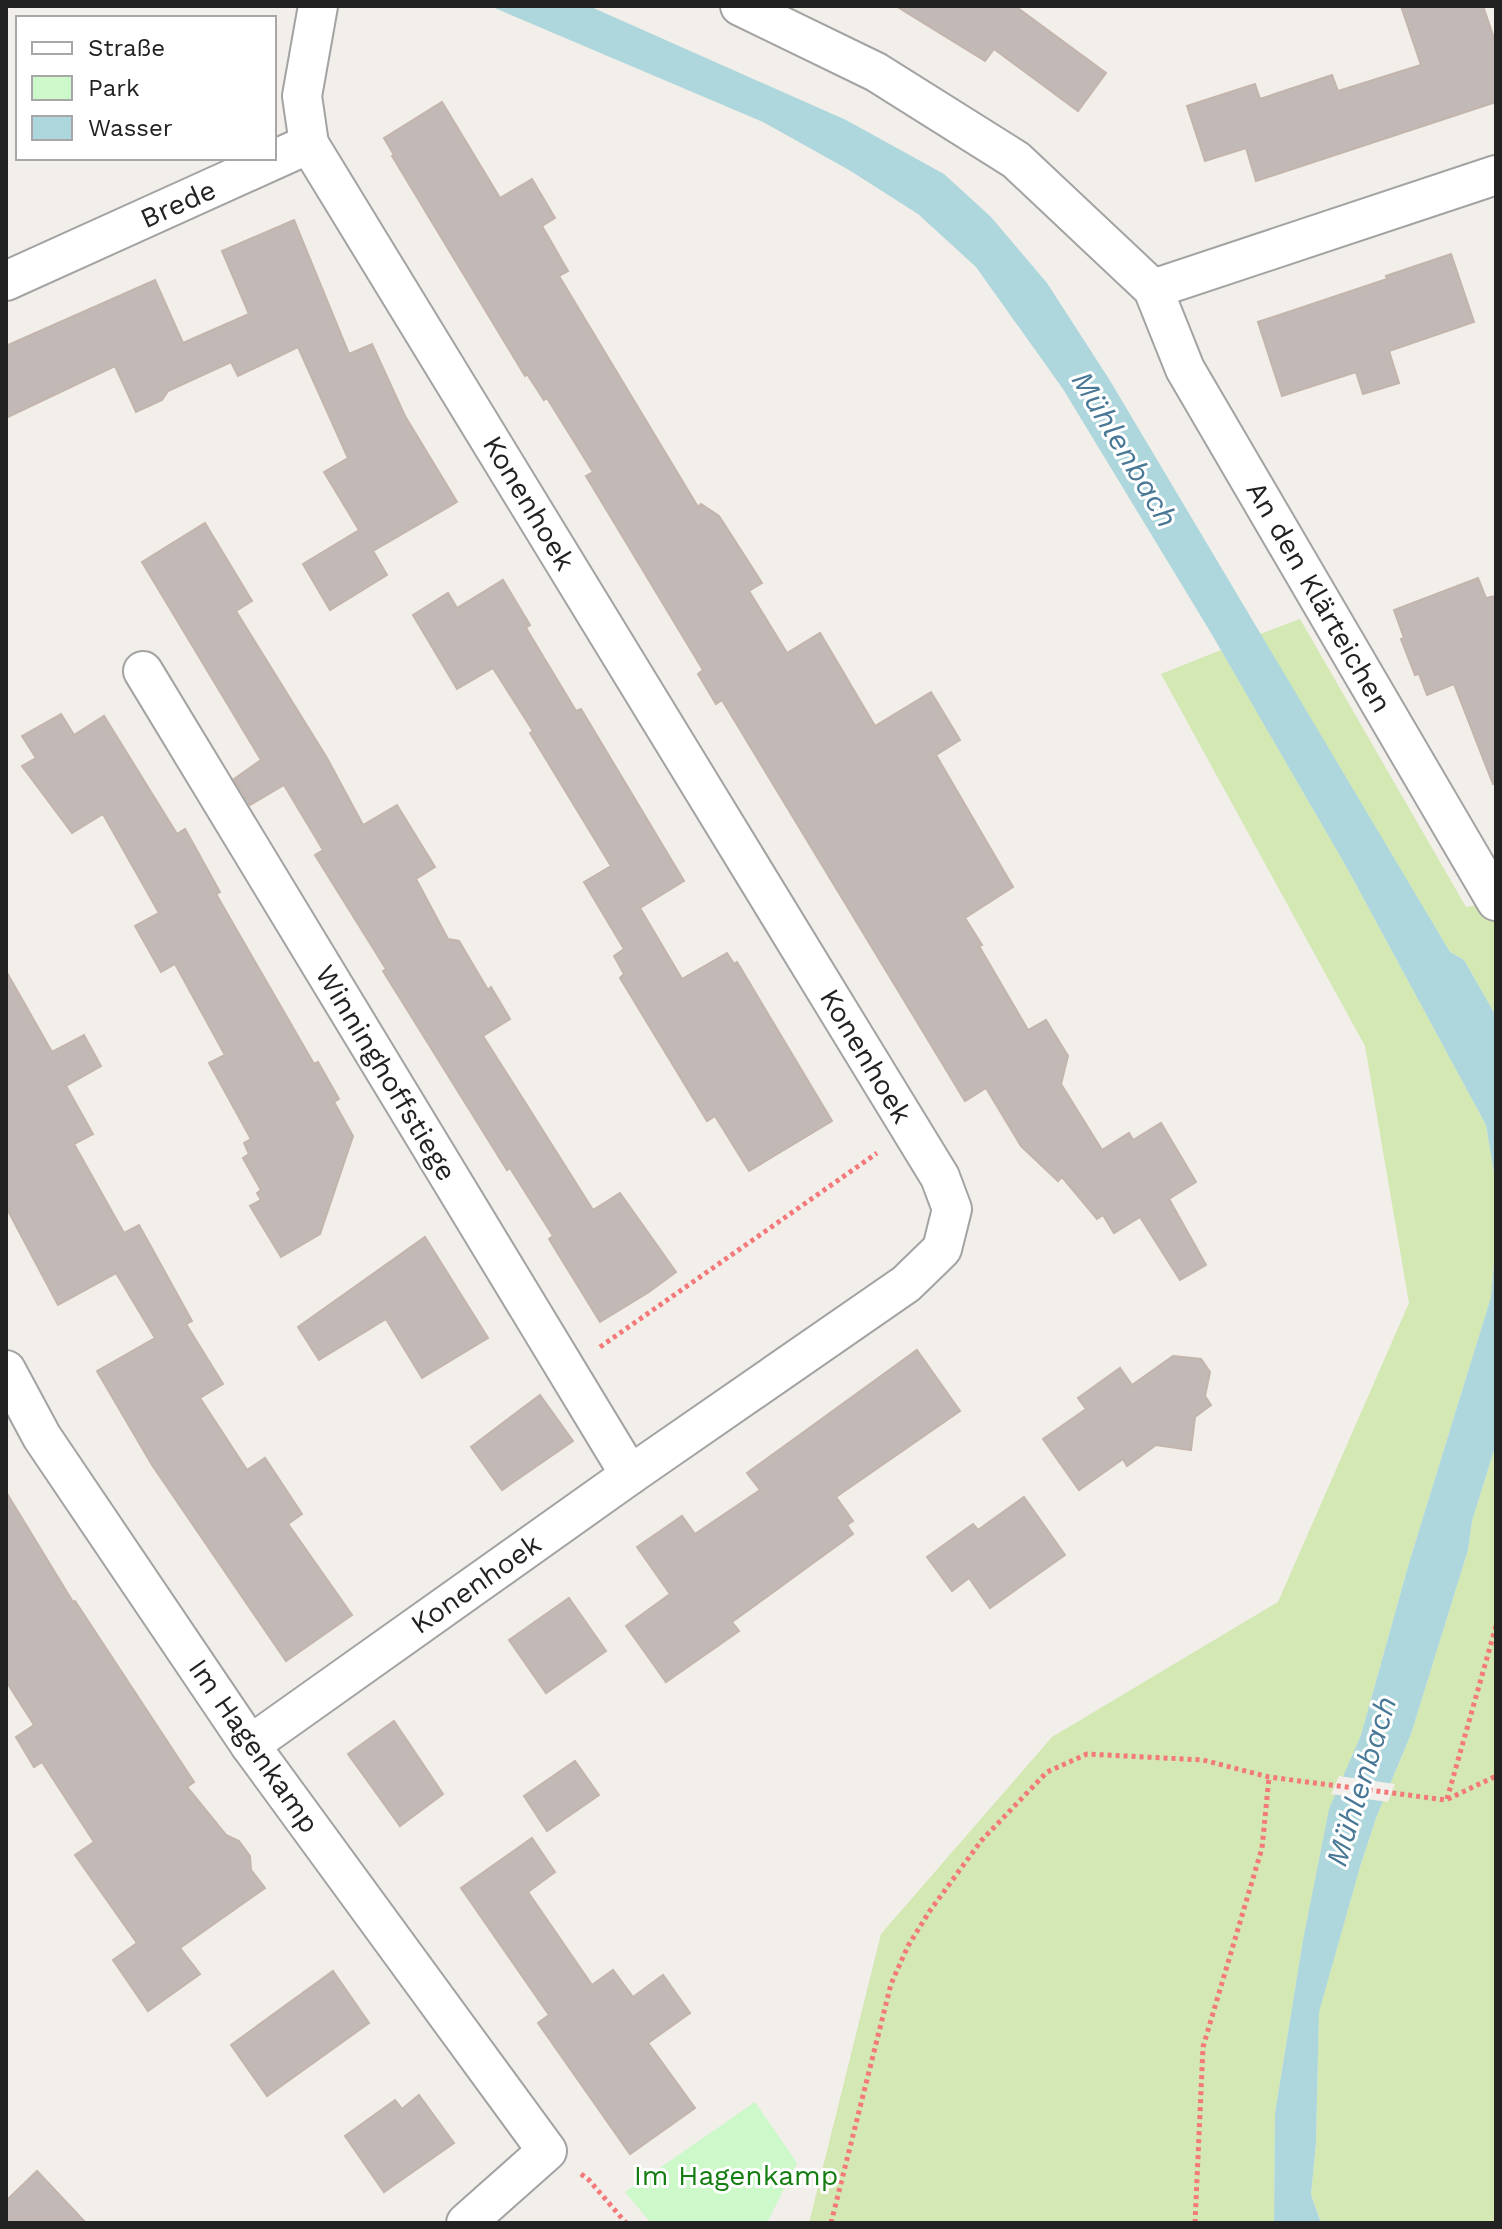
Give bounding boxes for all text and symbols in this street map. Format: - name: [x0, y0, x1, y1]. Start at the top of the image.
- legend: [16, 16, 276, 160]
- text: Straße: [88, 34, 165, 62]
- text: Park: [88, 74, 140, 102]
- text: Wasser: [88, 114, 173, 142]
- street label: Brede: [135, 173, 221, 235]
- water label: Mühlenbach: [1065, 365, 1185, 533]
- street label: Konenhoek: [476, 430, 582, 576]
- street label: An den Klärteichen: [1239, 476, 1399, 718]
- street label: Winninghoffstiege: [309, 959, 463, 1187]
- street label: Konenhoek: [813, 983, 919, 1129]
- street label: Konenhoek: [405, 1527, 547, 1641]
- street label: Im Hagenkamp: [182, 1653, 326, 1839]
- water label: Mühlenbach: [1319, 1692, 1403, 1870]
- park label: Im Hagenkamp: [634, 2159, 838, 2192]

